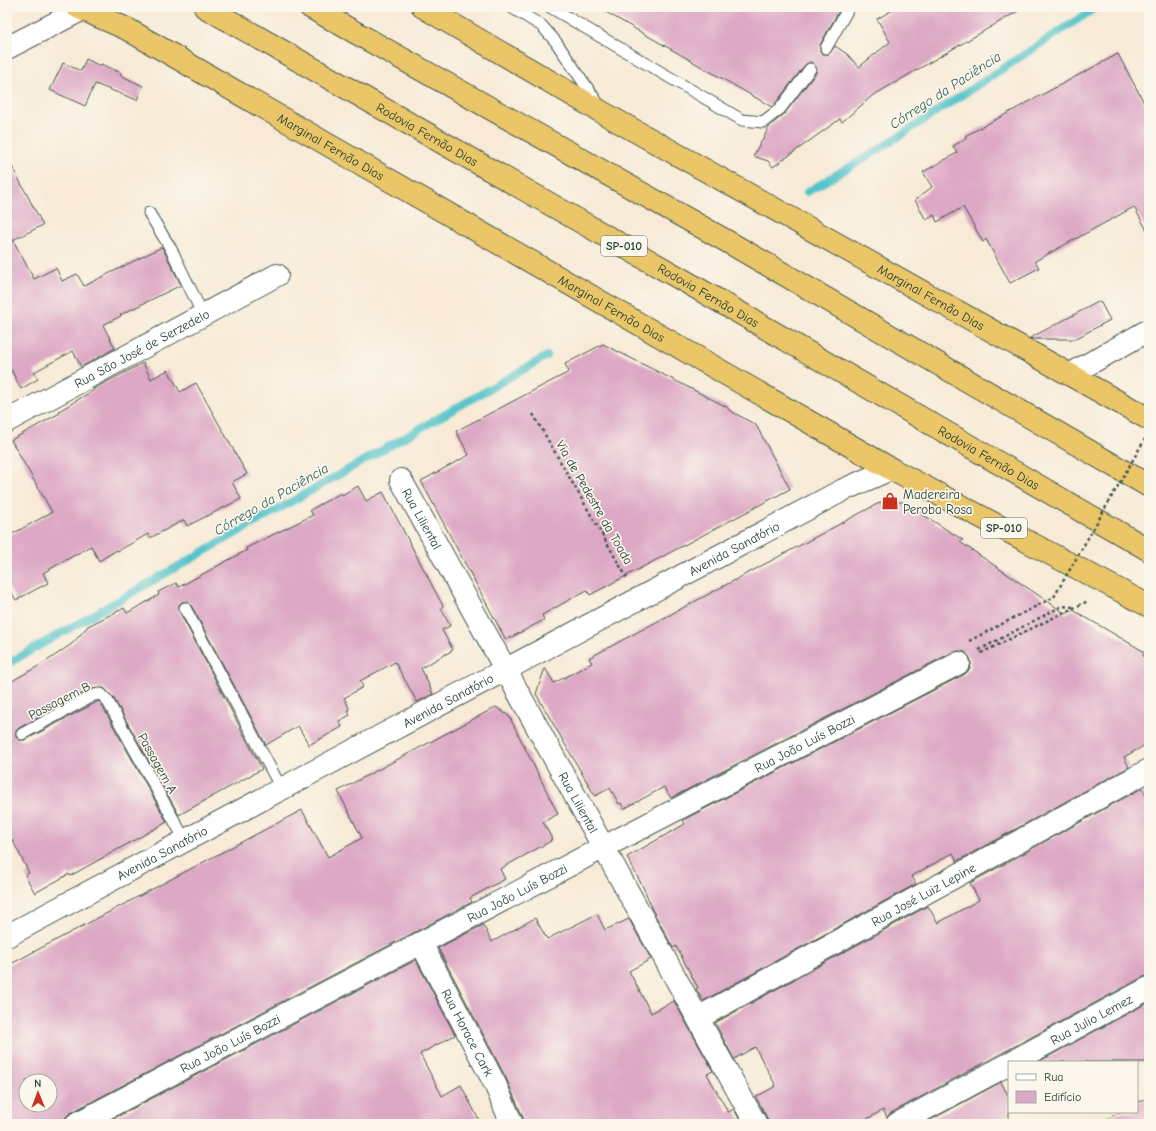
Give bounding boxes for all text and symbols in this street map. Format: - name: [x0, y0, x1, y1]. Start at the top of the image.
- water label: Córrego da Paciência: [886, 48, 1004, 133]
- street label: Rodovia Fernão Dias: [374, 100, 480, 169]
- street label: Marginal Fernão Dias: [275, 110, 387, 183]
- road number: SP-010: [601, 236, 647, 256]
- street label: Rodovia Fernão Dias: [655, 260, 762, 330]
- street label: Marginal Fernão Dias: [875, 261, 987, 333]
- street label: Marginal Fernão Dias: [556, 272, 667, 345]
- street label: Rua São José de Serzedelo: [72, 306, 212, 391]
- street label: Rodovia Fernão Dias: [935, 423, 1042, 493]
- street label: Via de Pedestre da Toada: [553, 437, 636, 567]
- water label: Córrego da Paciência: [211, 460, 331, 539]
- street label: Rua Liliental: [399, 486, 445, 552]
- place label: Madereira Peroba Rosa: [903, 487, 973, 517]
- shop icon: Madereira Peroba Rosa: [880, 491, 900, 511]
- street label: Avenida Sanatório: [686, 518, 782, 579]
- road number: SP-010: [981, 518, 1027, 538]
- street label: Avenida Sanatório: [400, 670, 496, 731]
- street label: Passagem B: [26, 678, 93, 722]
- street label: Rua João Luís Bozzi: [752, 711, 857, 776]
- street label: Passagem A: [135, 730, 181, 797]
- street label: Rua Liliental: [555, 769, 601, 836]
- street label: Avenida Sanatório: [114, 823, 210, 883]
- street label: Rua José Luiz Lepine: [869, 860, 979, 929]
- street label: Rua João Luís Bozzi: [465, 861, 570, 925]
- street label: Rua Horace Cark: [438, 986, 497, 1080]
- street label: Rua Julio Lemez: [1048, 991, 1135, 1048]
- street label: Rua João Luís Bozzi: [178, 1011, 283, 1076]
- legend: [1008, 1061, 1138, 1113]
- text: Rua: [1044, 1070, 1063, 1084]
- north arrow: [18, 1073, 58, 1113]
- text: N: [34, 1077, 42, 1090]
- text: Edifício: [1044, 1090, 1081, 1104]

